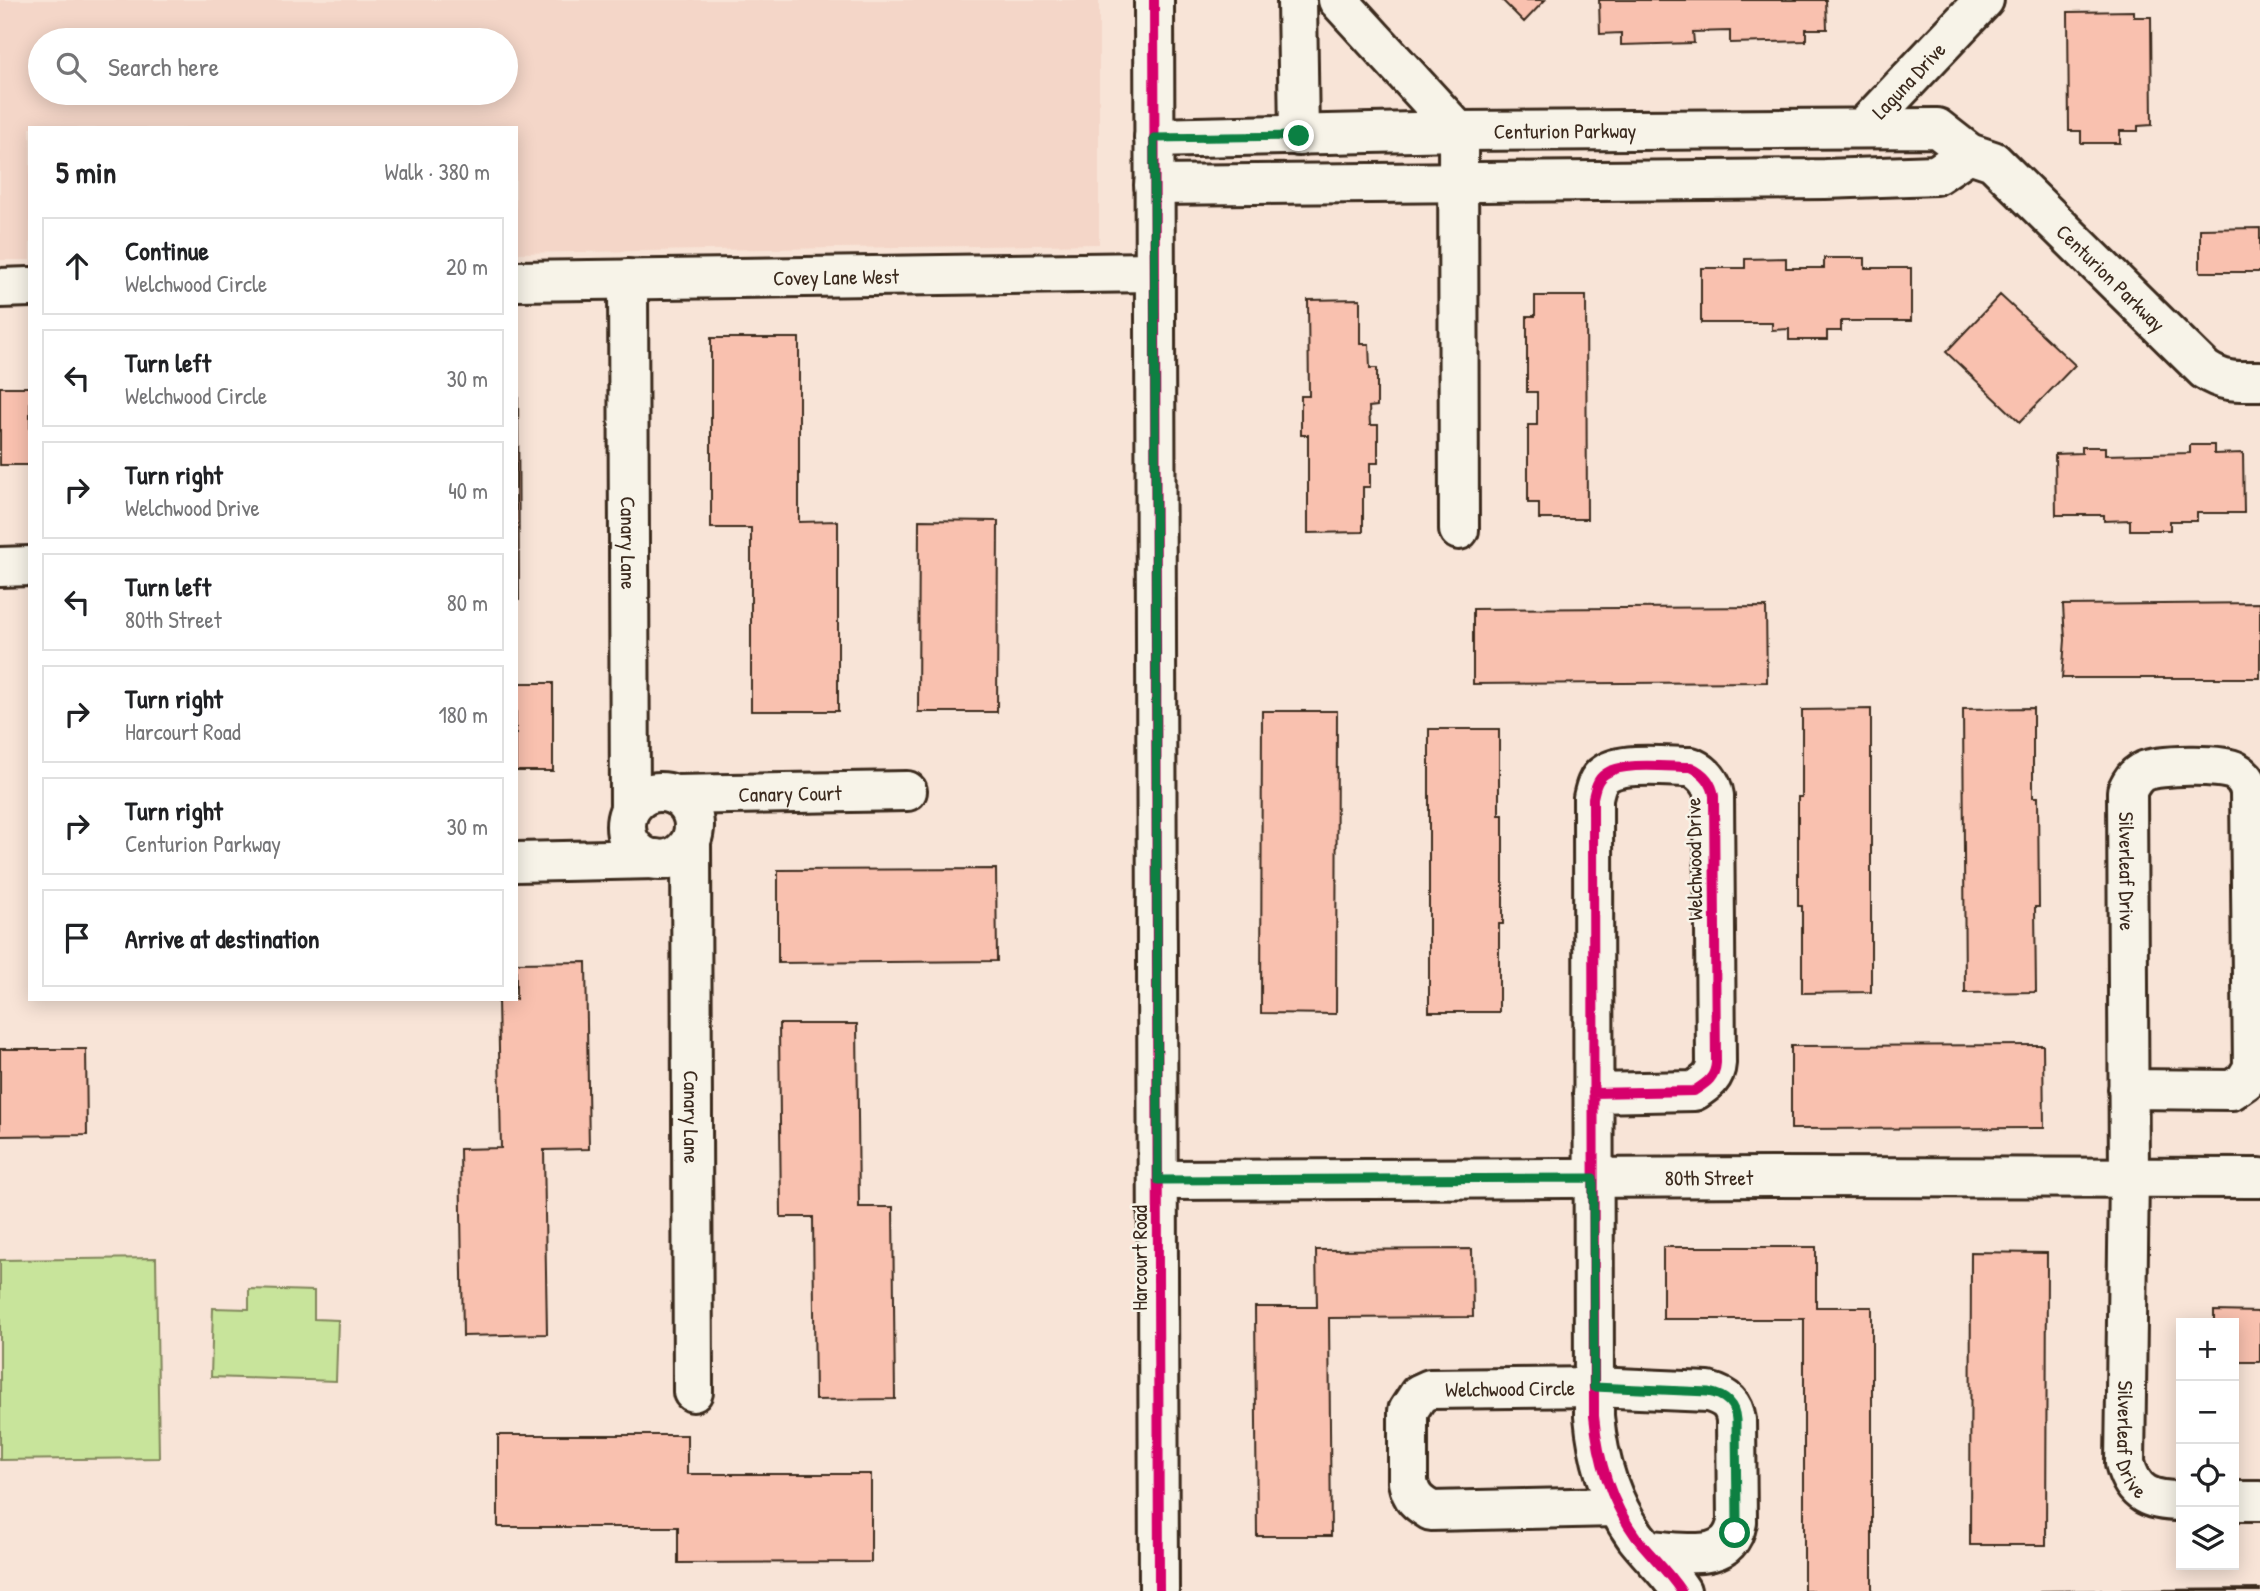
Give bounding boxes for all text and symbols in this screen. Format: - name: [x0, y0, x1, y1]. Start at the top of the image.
- search box: [28, 28, 518, 105]
- street label: Laguna Drive: [1865, 35, 1952, 125]
- icon: search: [52, 48, 90, 86]
- text: Search here: [108, 49, 219, 84]
- street label: Centurion Parkway: [1493, 115, 1636, 145]
- route end: [1283, 120, 1314, 151]
- text: 5 min: [56, 152, 116, 192]
- text: Walk · 380 m: [384, 156, 490, 187]
- street label: Centurion Parkway: [2050, 217, 2172, 338]
- text: Continue: [125, 233, 209, 268]
- icon: ahead: [58, 247, 96, 285]
- text: 20 m: [446, 251, 488, 282]
- street label: Covey Lane West: [773, 261, 900, 292]
- text: Welchwood Circle: [125, 268, 267, 299]
- text: Turn left: [125, 345, 211, 380]
- icon: left: [58, 359, 96, 397]
- text: 30 m: [446, 363, 488, 394]
- text: Welchwood Circle: [125, 380, 267, 411]
- text: Turn right: [125, 457, 223, 492]
- icon: right: [58, 471, 96, 509]
- text: 40 m: [448, 475, 488, 506]
- text: Welchwood Drive: [125, 492, 260, 523]
- street label: Canary Lane: [614, 496, 644, 590]
- text: Turn left: [125, 569, 211, 604]
- icon: left: [58, 583, 96, 621]
- text: 80 m: [447, 587, 488, 618]
- text: 80th Street: [125, 604, 222, 635]
- text: Turn right: [125, 681, 223, 716]
- icon: right: [58, 695, 96, 733]
- text: 180 m: [438, 699, 488, 730]
- text: Harcourt Road: [125, 716, 241, 747]
- street label: Canary Court: [738, 778, 843, 808]
- text: Turn right: [125, 793, 223, 828]
- street label: Welchwood Drive: [1678, 797, 1710, 921]
- icon: right: [58, 807, 96, 845]
- text: 30 m: [446, 811, 488, 842]
- street label: Silverleaf Drive: [2113, 812, 2142, 931]
- text: Centurion Parkway: [125, 828, 281, 859]
- icon: arrive: [58, 919, 96, 957]
- text: Arrive at destination: [125, 921, 320, 956]
- street label: Canary Lane: [677, 1070, 707, 1164]
- street label: 80th Street: [1665, 1163, 1754, 1192]
- street label: Harcourt Road: [1125, 1205, 1154, 1311]
- map controls: [2176, 1318, 2239, 1570]
- button: +: [2176, 1318, 2239, 1381]
- street label: Welchwood Circle: [1445, 1373, 1575, 1403]
- street label: Silverleaf Drive: [2110, 1381, 2153, 1505]
- button: −: [2176, 1381, 2239, 1444]
- button: locate: [2176, 1444, 2239, 1507]
- button: layers: [2176, 1507, 2239, 1570]
- route start: [1719, 1517, 1750, 1548]

